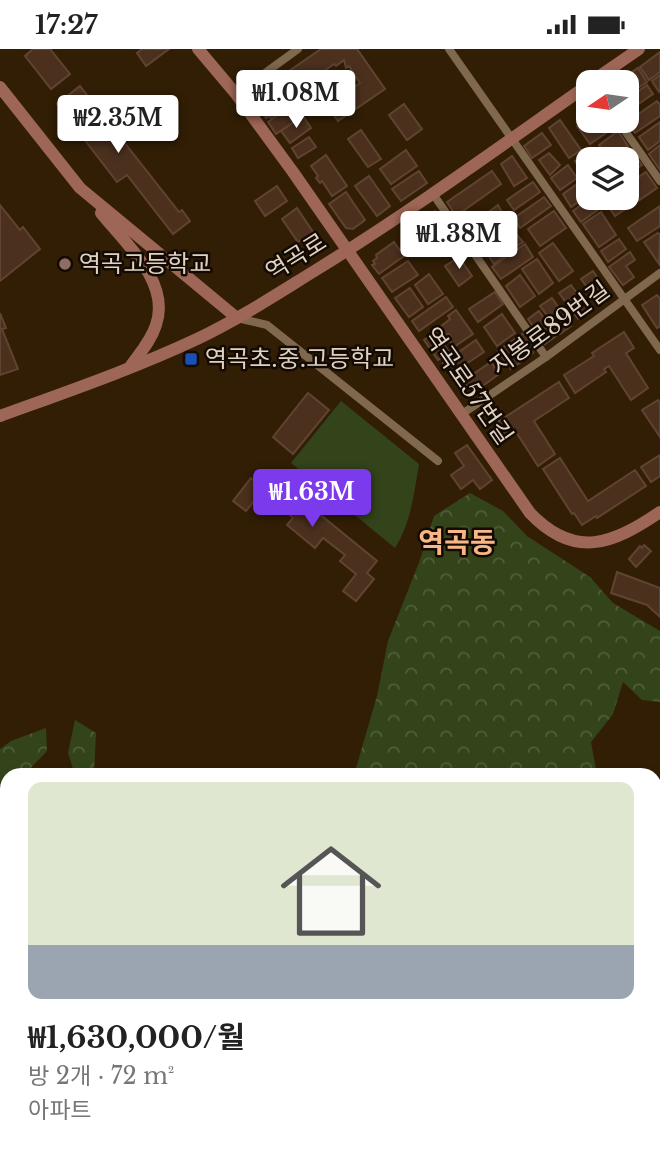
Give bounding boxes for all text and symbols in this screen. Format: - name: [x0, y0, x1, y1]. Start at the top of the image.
- text: 17:27: [35, 9, 97, 41]
- north arrow: [576, 70, 639, 133]
- map controls: [576, 70, 639, 210]
- pin: ₩1.08M: [239, 71, 353, 130]
- text: ₩1.08M: [252, 79, 340, 107]
- pin: ₩2.35M: [61, 95, 175, 155]
- text: ₩2.35M: [73, 104, 163, 132]
- button: layers: [576, 147, 639, 210]
- pin: ₩1.38M: [402, 211, 516, 271]
- text: ₩1.38M: [416, 220, 502, 248]
- street label: 역곡로: [260, 227, 332, 286]
- place label: 역곡고등학교: [79, 249, 211, 278]
- marker: 역곡고등학교: [57, 256, 73, 272]
- street label: 지봉로89번길: [484, 275, 615, 381]
- street label: 역곡로57번길: [418, 322, 519, 450]
- place label: 역곡초.중.고등학교: [205, 344, 394, 373]
- marker: 역곡초.중.고등학교: [183, 351, 199, 367]
- pin: ₩1.63M: [255, 469, 369, 529]
- text: ₩1.63M: [269, 478, 355, 506]
- district label: 역곡동: [418, 525, 496, 560]
- icon: home: [268, 828, 394, 954]
- text: ₩1,630,000/월: [28, 1019, 245, 1056]
- text: 방 2개 · 72 m²: [28, 1062, 174, 1090]
- text: 아파트: [28, 1096, 91, 1124]

